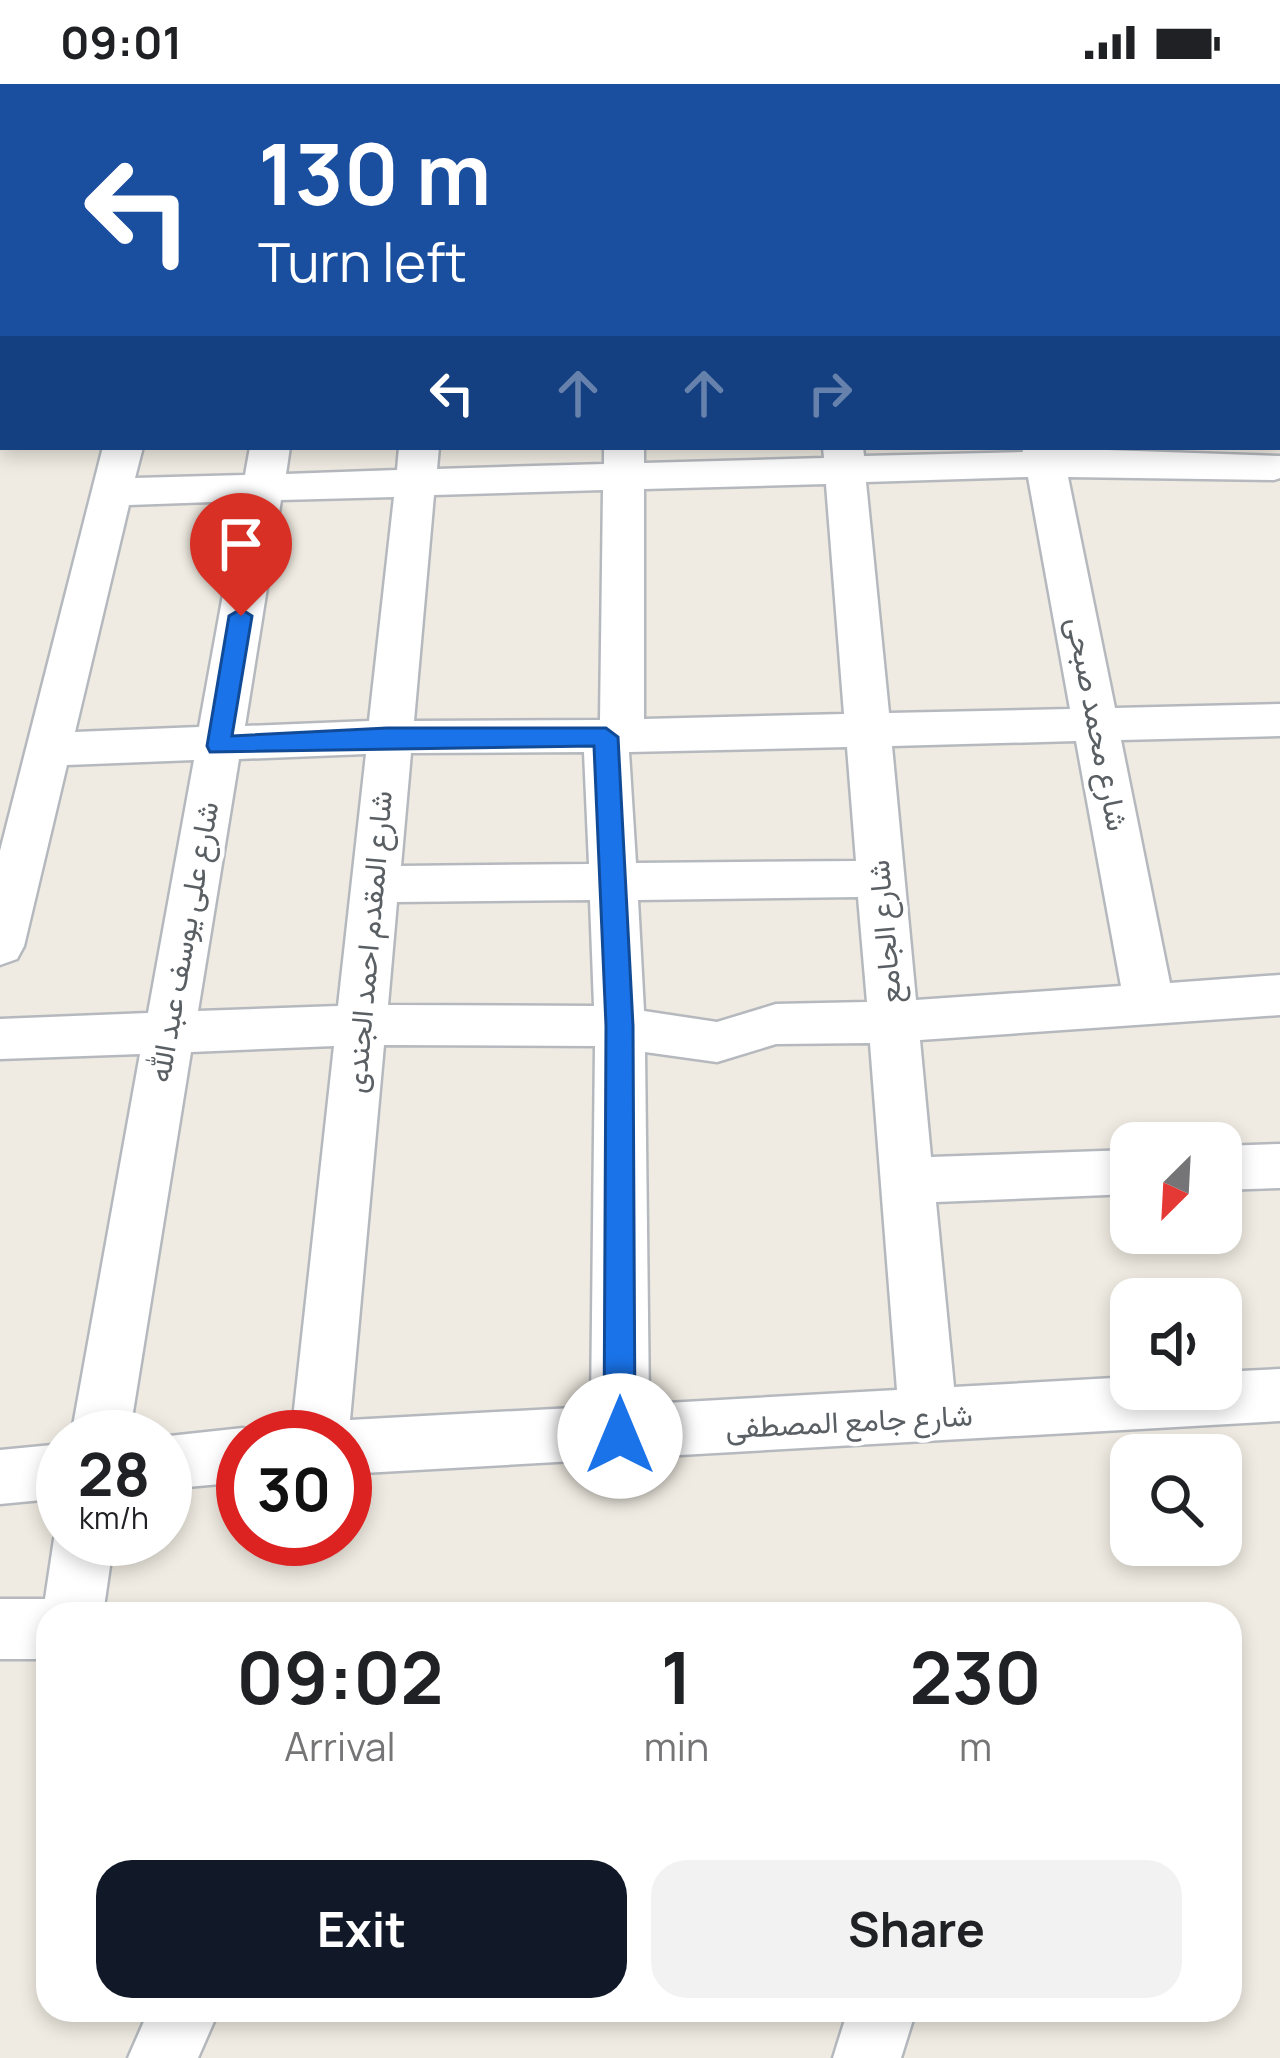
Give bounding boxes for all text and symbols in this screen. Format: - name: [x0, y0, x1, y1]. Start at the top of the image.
- text: 09:01: [60, 11, 182, 73]
- text: 130 m: [258, 115, 491, 230]
- icon: left: [60, 132, 216, 288]
- text: Turn left: [258, 224, 467, 298]
- icon: left: [419, 360, 485, 426]
- icon: ahead: [545, 360, 611, 426]
- icon: ahead: [671, 360, 737, 426]
- icon: right: [797, 360, 863, 426]
- pin: [190, 493, 292, 616]
- icon: arrive: [208, 511, 274, 577]
- street label: شارع محمد صبحى: [1057, 613, 1139, 834]
- street label: شارع المقدم احمد الجندى: [334, 789, 402, 1095]
- street label: شارع على يوسف عبد الله: [138, 798, 228, 1086]
- street label: شارع الجامع: [857, 858, 911, 1006]
- north arrow: [1110, 1122, 1242, 1254]
- map controls: [1110, 1122, 1242, 1566]
- button: sound: [1110, 1278, 1242, 1410]
- position arrow: [557, 1373, 683, 1499]
- street label: شارع جامع المصطفى: [724, 1394, 974, 1448]
- speed limit sign: 30: [216, 1410, 372, 1566]
- text: 28: [78, 1432, 150, 1514]
- button: search: [1110, 1434, 1242, 1566]
- text: km/h: [79, 1497, 149, 1538]
- text: 09:02: [236, 1627, 443, 1726]
- text: 1: [661, 1627, 692, 1726]
- text: 230: [909, 1627, 1042, 1726]
- text: Arrival: [284, 1719, 396, 1773]
- text: min: [644, 1719, 709, 1773]
- text: m: [959, 1719, 992, 1773]
- button: Exit: [96, 1860, 627, 1998]
- button: Share: [651, 1860, 1182, 1998]

